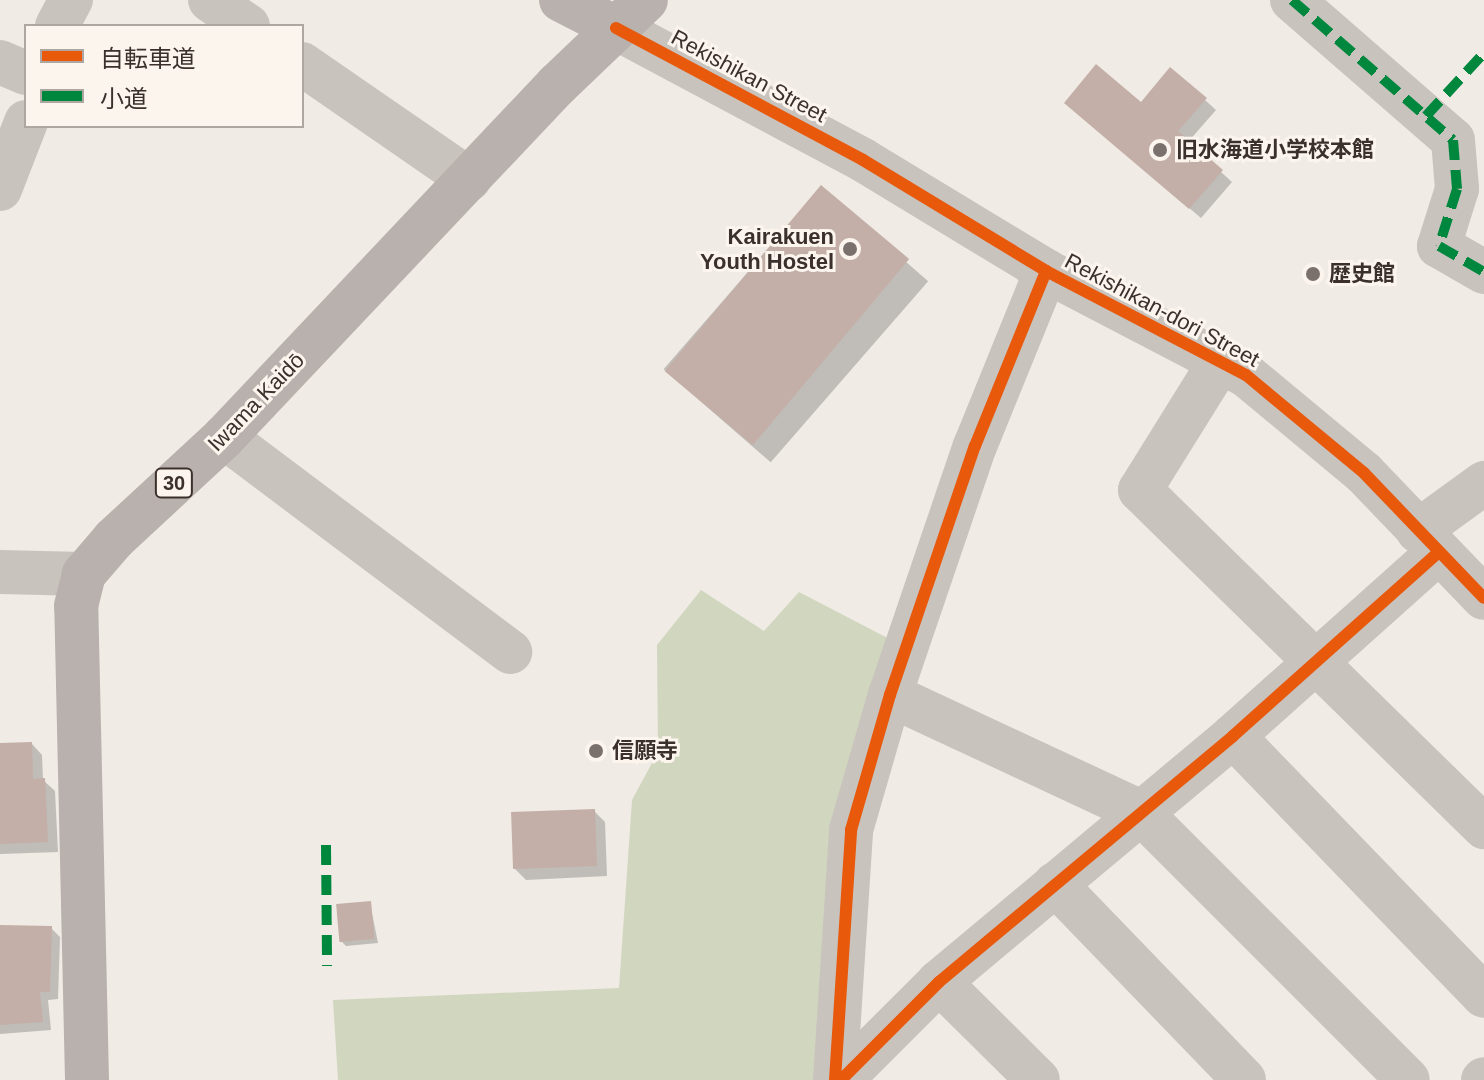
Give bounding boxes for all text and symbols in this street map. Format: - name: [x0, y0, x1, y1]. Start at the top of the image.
- legend: [24, 24, 304, 128]
- street label: Rekishikan Street: [667, 24, 831, 128]
- text: 自転車道: [100, 45, 196, 72]
- text: 小道: [100, 85, 148, 112]
- place label: 旧水海道小学校本館: [1176, 137, 1374, 163]
- marker: 旧水海道小学校本館: [1151, 141, 1169, 159]
- place label: Kairakuen Youth Hostel: [700, 223, 834, 274]
- marker: Kairakuen Youth Hostel: [841, 240, 859, 258]
- street label: Rekishikan-dori Street: [1060, 248, 1264, 372]
- place label: 歴史館: [1329, 261, 1395, 287]
- marker: 歴史館: [1304, 265, 1322, 283]
- street label: Iwama Kaidō: [202, 347, 310, 457]
- road number: 30: [154, 467, 194, 499]
- place label: 信願寺: [612, 738, 678, 764]
- marker: 信願寺: [587, 742, 605, 760]

